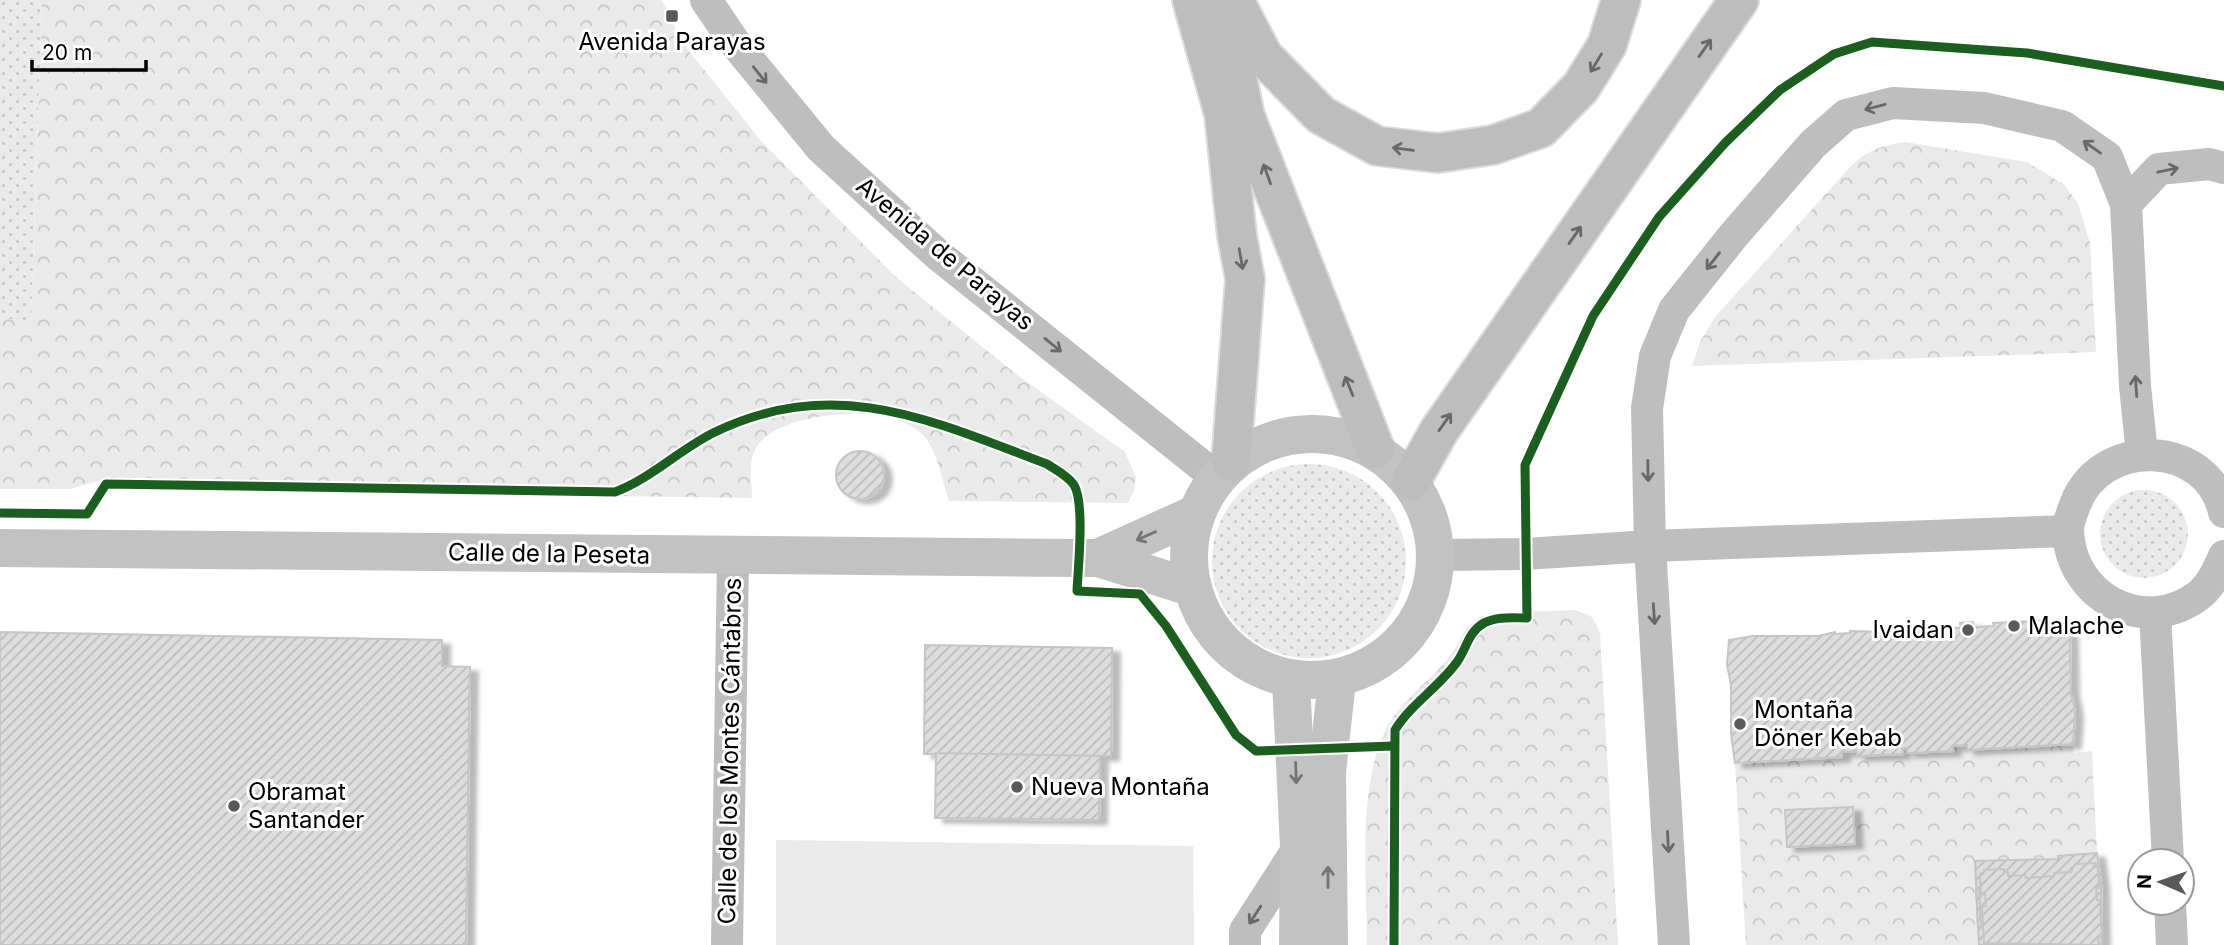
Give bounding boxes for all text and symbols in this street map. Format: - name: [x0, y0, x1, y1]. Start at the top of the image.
- marker: Avenida Parayas: [664, 8, 680, 24]
- place label: Avenida Parayas: [578, 27, 766, 56]
- scale bar: [32, 28, 145, 72]
- one-way arrow: [1698, 39, 1712, 58]
- text: 20 m: [42, 40, 92, 65]
- one-way arrow: [1588, 52, 1602, 72]
- one-way arrow: [753, 66, 768, 84]
- one-way arrow: [1864, 101, 1886, 114]
- one-way arrow: [2083, 140, 2103, 154]
- one-way arrow: [1392, 142, 1415, 155]
- one-way arrow: [2157, 162, 2179, 175]
- one-way arrow: [1260, 163, 1272, 185]
- street label: Avenida de Parayas: [851, 171, 1040, 336]
- one-way arrow: [1568, 226, 1582, 245]
- one-way arrow: [1235, 247, 1248, 270]
- one-way arrow: [1705, 251, 1720, 270]
- one-way arrow: [1043, 337, 1061, 353]
- one-way arrow: [1342, 375, 1355, 397]
- one-way arrow: [2129, 376, 2142, 398]
- one-way arrow: [1438, 413, 1452, 432]
- one-way arrow: [1642, 459, 1655, 482]
- one-way arrow: [1136, 529, 1157, 543]
- street label: Calle de la Peseta: [448, 537, 650, 570]
- street label: Calle de los Montes Cántabros: [712, 577, 747, 925]
- one-way arrow: [1648, 603, 1661, 626]
- place label: Malache: [2028, 611, 2124, 640]
- place label: Ivaidan: [1872, 615, 1954, 644]
- marker: Malache: [2006, 618, 2022, 634]
- marker: Ivaidan: [1960, 622, 1976, 638]
- place label: Montaña Döner Kebab: [1754, 695, 1902, 752]
- marker: Montaña Döner Kebab: [1732, 716, 1748, 732]
- one-way arrow: [1289, 761, 1302, 784]
- place label: Nueva Montaña: [1031, 772, 1210, 801]
- place label: Obramat Santander: [248, 777, 364, 834]
- marker: Nueva Montaña: [1009, 779, 1025, 795]
- marker: Obramat Santander: [226, 798, 242, 814]
- one-way arrow: [1662, 830, 1675, 852]
- north arrow: [2126, 847, 2196, 917]
- one-way arrow: [1321, 866, 1335, 889]
- text: N: [2133, 874, 2156, 889]
- one-way arrow: [1247, 905, 1261, 925]

